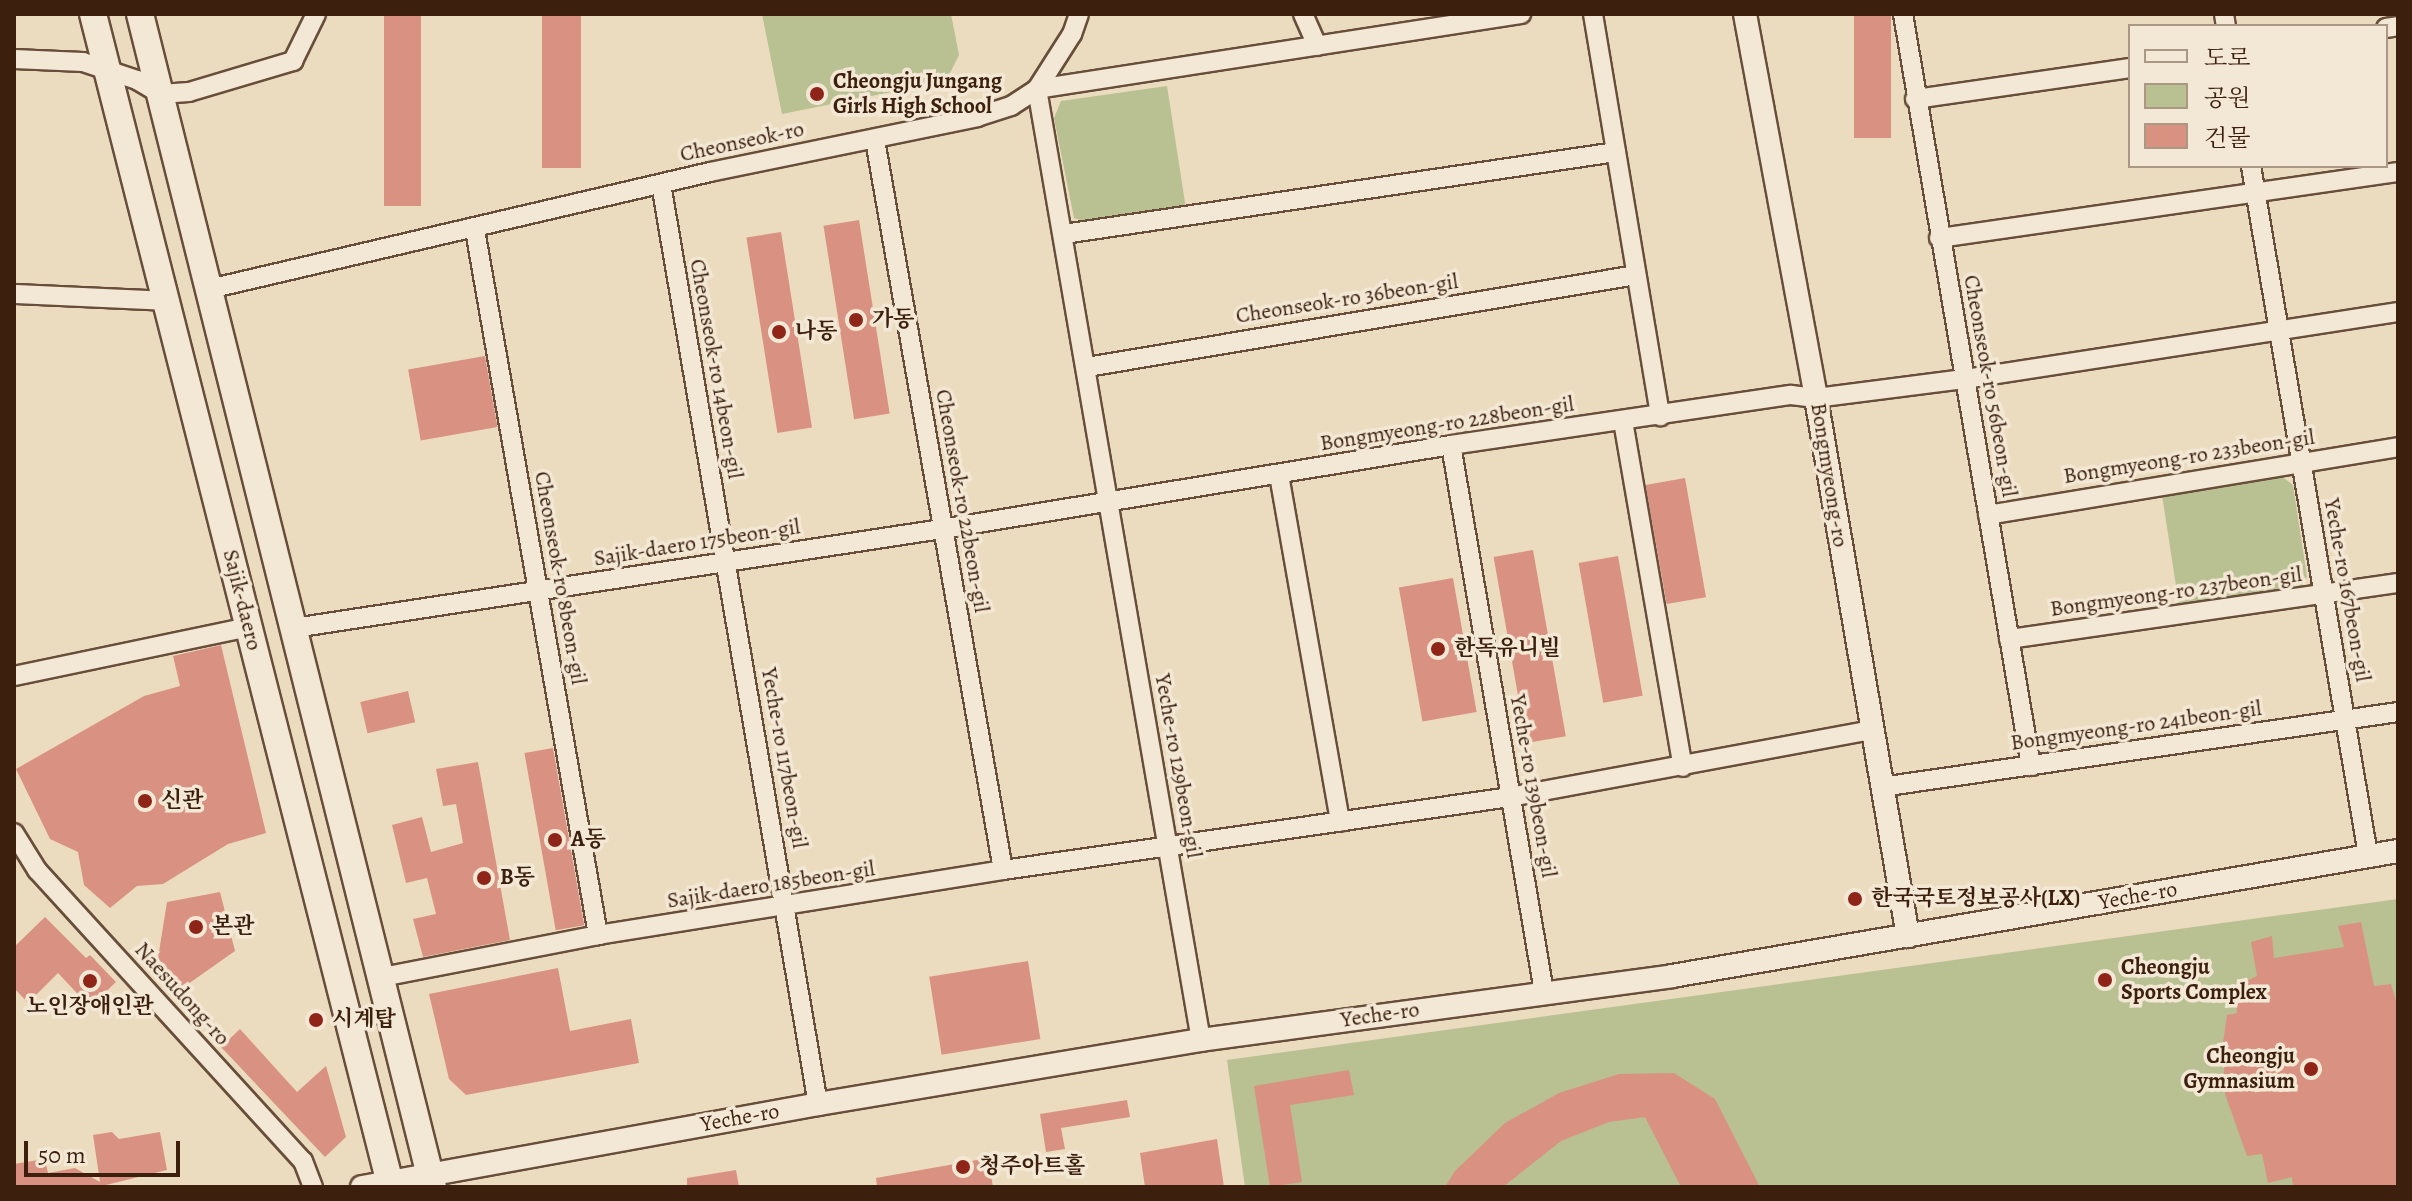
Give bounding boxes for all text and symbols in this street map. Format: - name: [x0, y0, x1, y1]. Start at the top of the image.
- legend: [2128, 24, 2388, 168]
- text: 도로: [2204, 42, 2250, 74]
- place label: Cheongju Jungang Girls High School: [833, 68, 1002, 120]
- text: 공원: [2204, 82, 2250, 114]
- marker: Cheongju Jungang Girls High School: [808, 85, 826, 103]
- street label: Cheonseok-ro: [678, 116, 806, 168]
- text: 건물: [2204, 122, 2250, 154]
- street label: Cheonseok-ro 14beon-gil: [684, 257, 748, 481]
- street label: Cheonseok-ro 36beon-gil: [1234, 268, 1460, 330]
- street label: Cheonseok-ro 56beon-gil: [1957, 273, 2023, 499]
- place label: 가동: [872, 307, 915, 333]
- marker: 가동: [847, 311, 865, 329]
- place label: 나동: [795, 319, 838, 345]
- marker: 나동: [770, 323, 788, 341]
- street label: Cheonseok-ro 22beon-gil: [929, 387, 995, 615]
- street label: Bongmyeong-ro 228beon-gil: [1318, 391, 1576, 457]
- street label: Bongmyeong-ro: [1805, 401, 1853, 549]
- street label: Bongmyeong-ro 233beon-gil: [2062, 424, 2316, 490]
- street label: Cheonseok-ro 8beon-gil: [528, 469, 592, 687]
- street label: Yeche-ro 167beon-gil: [2318, 496, 2376, 684]
- street label: Sajik-daero 175beon-gil: [592, 514, 802, 572]
- street label: Sajik-daero: [217, 547, 267, 653]
- street label: Bongmyeong-ro 237beon-gil: [2048, 561, 2304, 623]
- place label: 한독유니빌: [1454, 636, 1560, 662]
- marker: 한독유니빌: [1429, 640, 1447, 658]
- street label: Yeche-ro 117beon-gil: [755, 666, 813, 850]
- street label: Yeche-ro 129beon-gil: [1149, 672, 1207, 860]
- street label: Yeche-ro 139beon-gil: [1504, 692, 1562, 880]
- street label: Bongmyeong-ro 241beon-gil: [2009, 695, 2263, 757]
- place label: 신관: [161, 788, 204, 814]
- marker: 신관: [136, 792, 154, 810]
- place label: A동: [571, 827, 606, 853]
- marker: A동: [546, 831, 564, 849]
- street label: Sajik-daero 185beon-gil: [665, 856, 877, 914]
- place label: B동: [500, 865, 535, 891]
- marker: B동: [475, 869, 493, 887]
- street label: Yeche-ro: [2097, 876, 2179, 916]
- place label: 한국국토정보공사(LX): [1871, 886, 2080, 912]
- marker: 한국국토정보공사(LX): [1846, 890, 1864, 908]
- place label: 본관: [212, 914, 255, 940]
- marker: 본관: [187, 918, 205, 936]
- street label: Naesudong-ro: [129, 937, 235, 1051]
- place label: Cheongju Sports Complex: [2121, 954, 2267, 1006]
- marker: Cheongju Sports Complex: [2096, 971, 2114, 989]
- marker: 노인장애인관: [81, 972, 99, 990]
- place label: 노인장애인관: [26, 994, 154, 1020]
- street label: Yeche-ro: [1339, 996, 1421, 1034]
- place label: 시계탑: [332, 1007, 396, 1033]
- marker: 시계탑: [307, 1011, 325, 1029]
- place label: Cheongju Gymnasium: [2184, 1043, 2295, 1094]
- marker: Cheongju Gymnasium: [2302, 1060, 2320, 1078]
- street label: Yeche-ro: [699, 1098, 781, 1138]
- scale bar: [28, 1125, 184, 1175]
- text: 50 m: [38, 1139, 86, 1171]
- place label: 청주아트홀: [979, 1154, 1085, 1180]
- marker: 청주아트홀: [954, 1158, 972, 1176]

